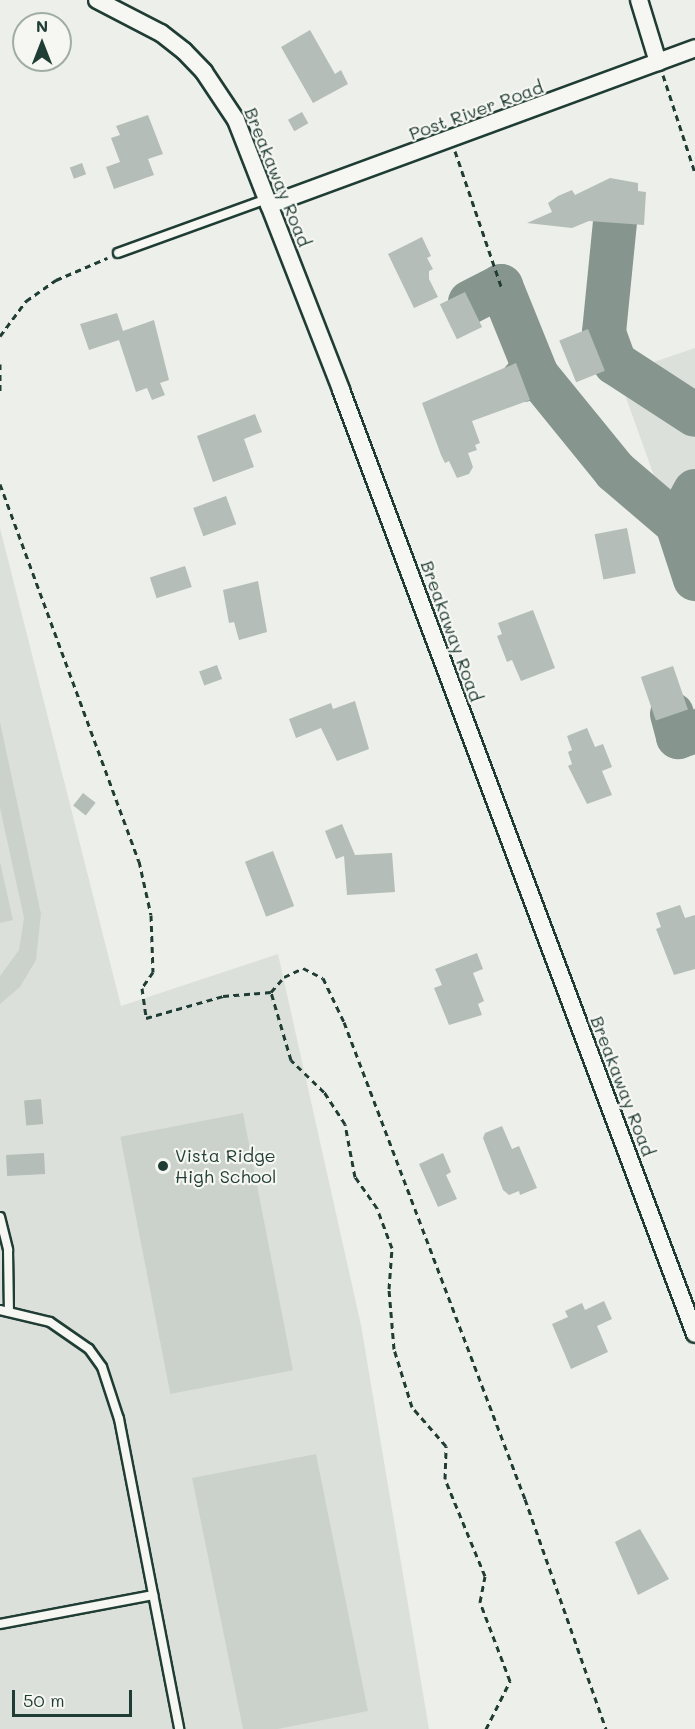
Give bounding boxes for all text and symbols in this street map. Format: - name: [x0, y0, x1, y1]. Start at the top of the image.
- north arrow: [12, 12, 72, 72]
- text: N: [36, 15, 48, 36]
- street label: Post River Road: [406, 76, 546, 144]
- street label: Breakaway Road: [240, 104, 316, 250]
- street label: Breakaway Road: [416, 558, 488, 704]
- street label: Breakaway Road: [586, 1013, 660, 1159]
- place label: Vista Ridge High School: [175, 1145, 276, 1188]
- marker: Vista Ridge High School: [156, 1159, 170, 1173]
- scale bar: [15, 1678, 135, 1716]
- text: 50 m: [23, 1688, 65, 1712]

